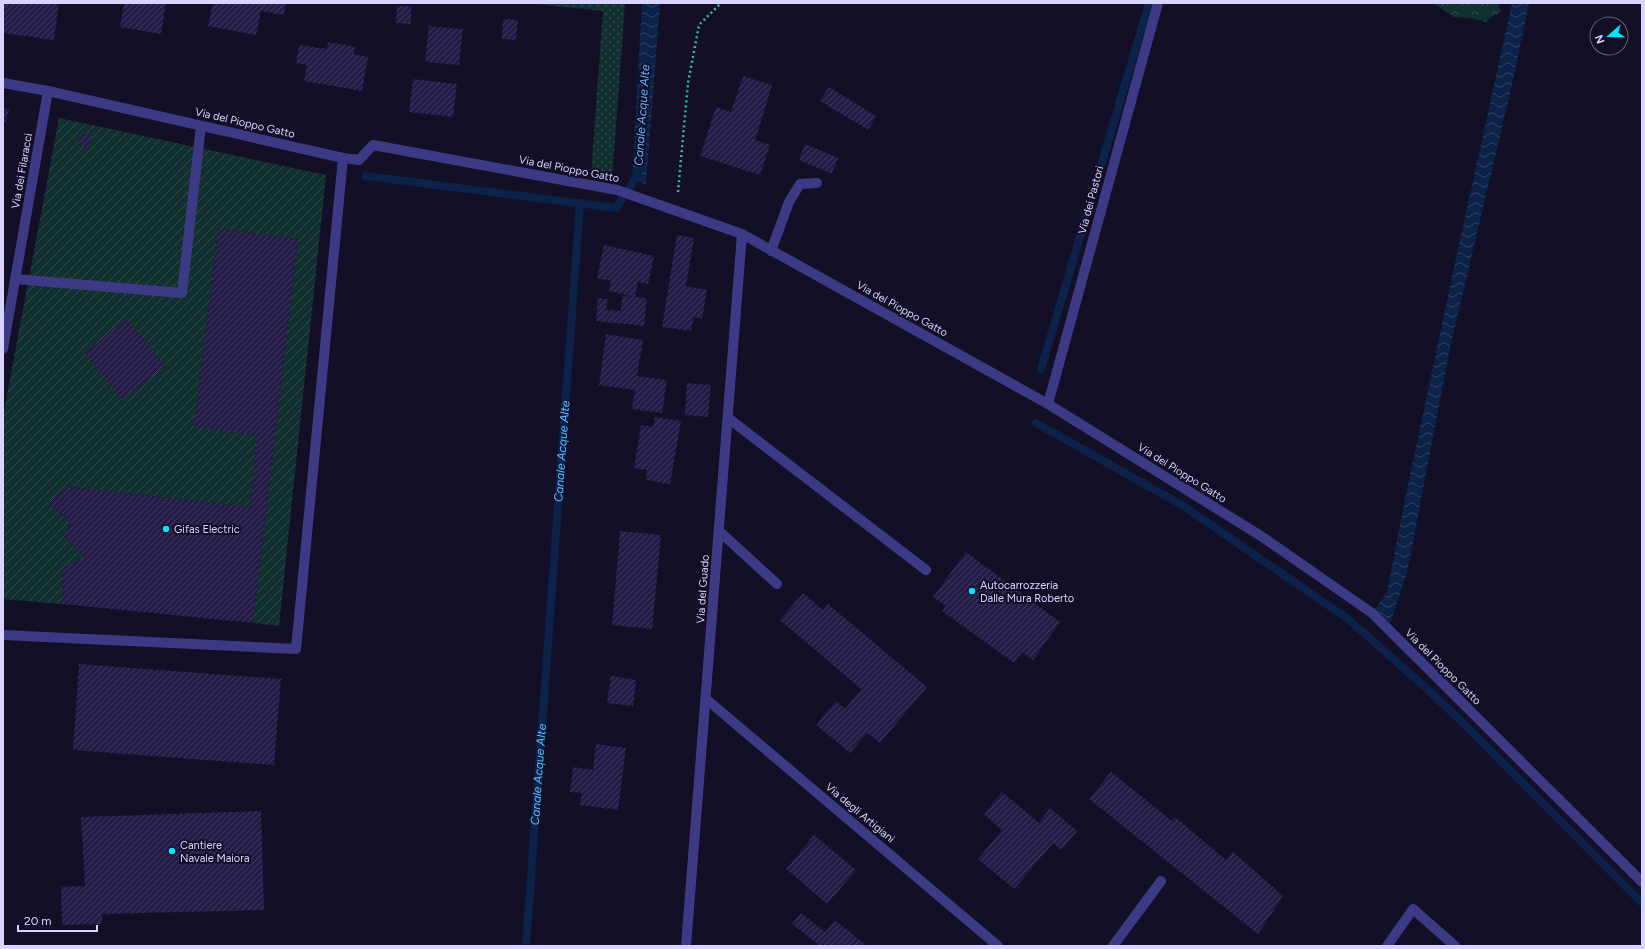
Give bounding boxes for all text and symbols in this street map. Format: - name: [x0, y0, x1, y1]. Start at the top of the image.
- north arrow: [1589, 16, 1629, 56]
- text: N: [1593, 33, 1608, 45]
- water label: Canale Acque Alte: [631, 63, 653, 166]
- street label: Via del Pioppo Gatto: [194, 105, 296, 141]
- street label: Via dei Filaracci: [9, 132, 35, 210]
- street label: Via del Pioppo Gatto: [518, 153, 620, 185]
- street label: Via dei Pastori: [1076, 165, 1106, 235]
- street label: Via del Pioppo Gatto: [854, 279, 950, 339]
- water label: Canale Acque Alte: [551, 400, 573, 503]
- street label: Via del Pioppo Gatto: [1135, 440, 1229, 506]
- place label: Gifas Electric: [174, 523, 240, 536]
- marker: Gifas Electric: [161, 524, 171, 534]
- street label: Via del Guado: [694, 554, 712, 624]
- place label: Autocarrozzeria Dalle Mura Roberto: [980, 579, 1074, 605]
- marker: Autocarrozzeria Dalle Mura Roberto: [967, 586, 977, 596]
- street label: Via del Pioppo Gatto: [1402, 626, 1484, 708]
- water label: Canale Acque Alte: [528, 723, 549, 826]
- street label: Via degli Artigiani: [823, 780, 897, 846]
- place label: Cantiere Navale Maiora: [180, 839, 250, 865]
- marker: Cantiere Navale Maiora: [167, 846, 177, 856]
- scale bar: [18, 907, 97, 933]
- text: 20 m: [24, 914, 52, 928]

